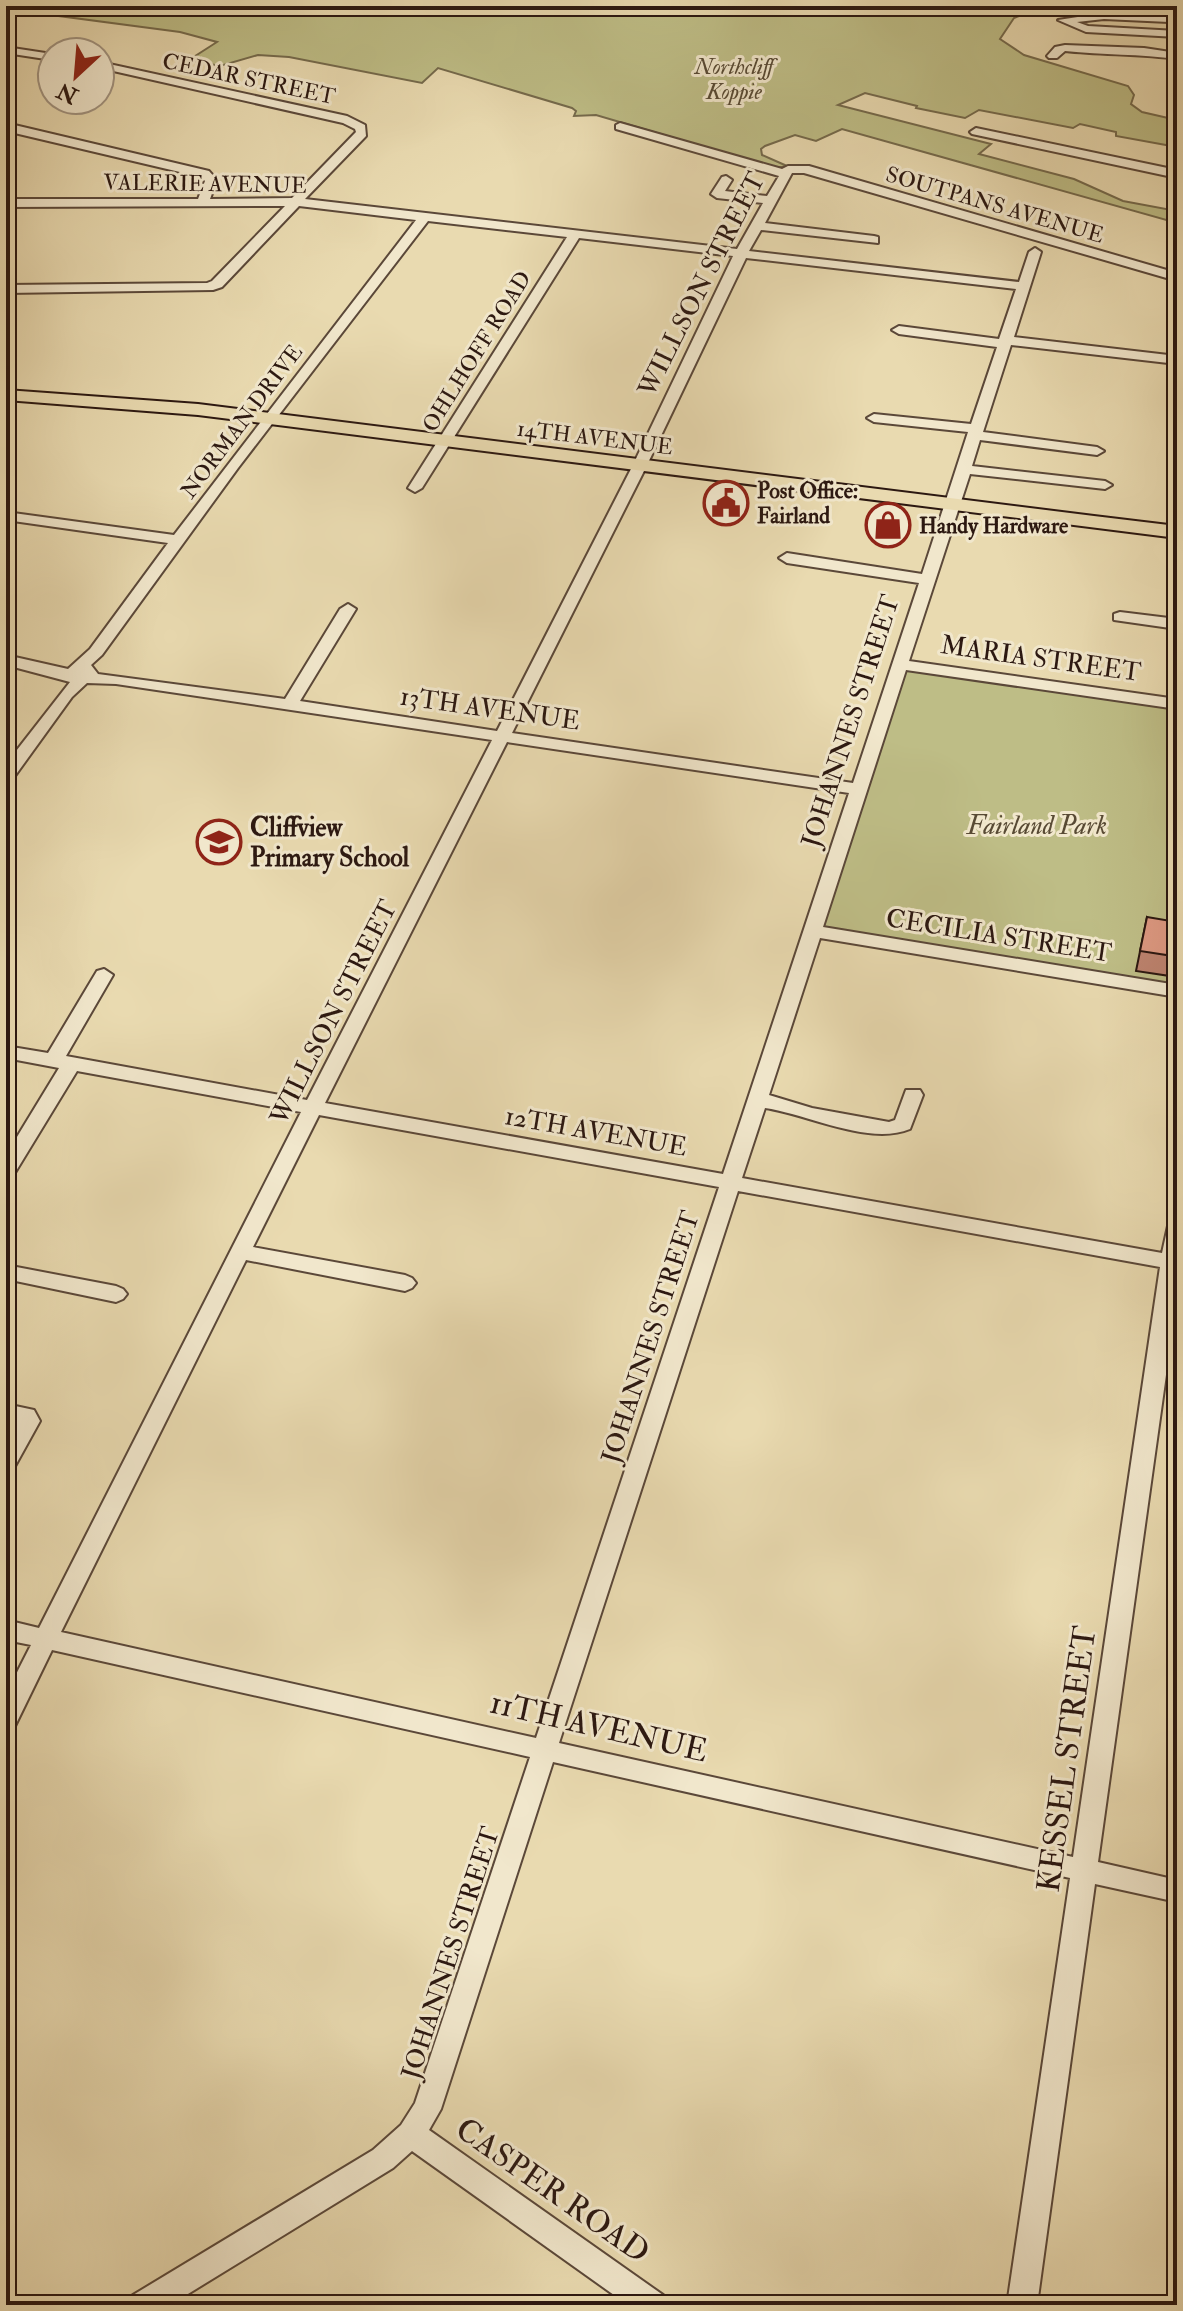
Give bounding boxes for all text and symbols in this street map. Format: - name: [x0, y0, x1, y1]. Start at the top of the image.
- north arrow: [36, 36, 116, 116]
- street label: CEDAR STREET: [160, 47, 339, 111]
- park label: Northcliff Koppie: [694, 53, 778, 106]
- text: N: [52, 76, 84, 110]
- street label: SOUTPANS AVENUE: [882, 160, 1107, 250]
- street label: WILLSON STREET: [631, 167, 772, 403]
- street label: VALERIE AVENUE: [103, 168, 307, 200]
- street label: OHLHOFF ROAD: [416, 266, 538, 437]
- street label: NORMAN DRIVE: [175, 339, 309, 504]
- street label: 14TH AVENUE: [515, 415, 674, 461]
- place label: Post Office: Fairland: [757, 477, 858, 530]
- public building icon: Post Office: Fairland: [702, 479, 750, 527]
- shop icon: Handy Hardware: [864, 501, 912, 549]
- place label: Handy Hardware: [919, 512, 1069, 541]
- street label: JOHANNES STREET: [795, 591, 907, 852]
- street label: MARIA STREET: [939, 629, 1143, 689]
- street label: 13TH AVENUE: [398, 681, 582, 737]
- park label: Fairland Park: [965, 810, 1107, 842]
- place label: Cliffview Primary School: [250, 812, 410, 875]
- school or university icon: Cliffview Primary School: [195, 818, 243, 866]
- street label: WILLSON STREET: [263, 895, 404, 1131]
- street label: CECILIA STREET: [884, 902, 1114, 970]
- street label: 12TH AVENUE: [502, 1100, 689, 1164]
- street label: JOHANNES STREET: [595, 1207, 707, 1468]
- street label: KESSEL STREET: [1029, 1623, 1105, 1895]
- street label: 11TH AVENUE: [486, 1683, 711, 1771]
- street label: JOHANNES STREET: [395, 1823, 507, 2084]
- street label: CASPER ROAD: [448, 2109, 657, 2272]

